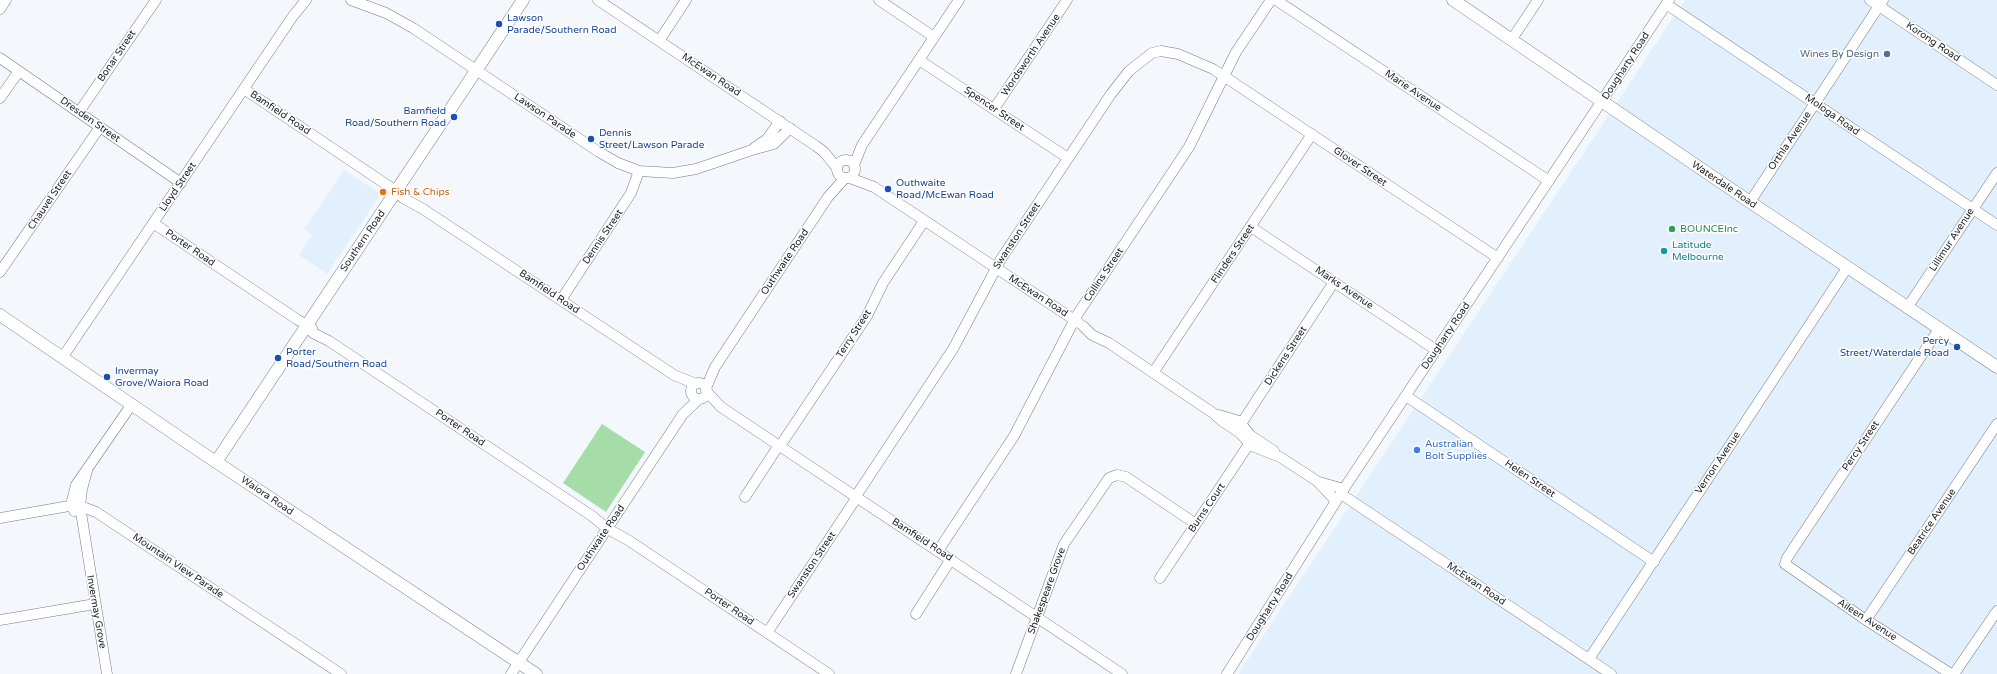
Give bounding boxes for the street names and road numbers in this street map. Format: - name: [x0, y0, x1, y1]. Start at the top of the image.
- street label: Wordsworth Avenue: [999, 12, 1063, 98]
- street label: Korong Road: [1904, 20, 1962, 64]
- street label: Bonar Street: [95, 28, 139, 84]
- street label: Dougharty Road: [1600, 30, 1652, 102]
- street label: McEwan Road: [679, 51, 743, 99]
- street label: Marie Avenue: [1382, 68, 1444, 114]
- street label: Spencer Street: [962, 84, 1026, 134]
- street label: Bamfield Road: [248, 88, 312, 138]
- street label: Lawson Parade: [512, 91, 578, 141]
- street label: Mologa Road: [1802, 92, 1862, 138]
- street label: Dresden Street: [58, 95, 122, 145]
- street label: Orthla Avenue: [1766, 109, 1814, 173]
- street label: Glover Street: [1331, 145, 1389, 189]
- street label: Waterdale Road: [1689, 159, 1759, 211]
- street label: Lloyd Street: [157, 160, 199, 214]
- street label: Chauvel Street: [26, 168, 74, 232]
- street label: Swanston Street: [991, 200, 1043, 272]
- street label: Lillimur Avenue: [1927, 206, 1977, 274]
- street label: Dennis Street: [580, 207, 626, 267]
- street label: Southern Road: [338, 208, 388, 274]
- street label: Flinders Street: [1209, 222, 1257, 286]
- street label: Porter Road: [163, 227, 217, 269]
- street label: Outhwaite Road: [758, 227, 812, 297]
- street label: Collins Street: [1082, 246, 1126, 304]
- street label: Marks Avenue: [1313, 264, 1375, 312]
- street label: Bamfield Road: [517, 267, 581, 317]
- street label: McEwan Road: [1006, 272, 1070, 320]
- street label: Dougharty Road: [1419, 300, 1473, 372]
- street label: Terry Street: [834, 308, 874, 360]
- street label: Dickens Street: [1262, 324, 1310, 388]
- street label: Porter Road: [433, 407, 487, 449]
- street label: Percy Street: [1840, 419, 1882, 473]
- street label: Vernon Avenue: [1693, 430, 1743, 496]
- street label: Helen Street: [1502, 458, 1558, 500]
- street label: Waiora Road: [238, 474, 296, 518]
- street label: Burns Court: [1186, 481, 1228, 535]
- street label: Beatrice Avenue: [1905, 487, 1959, 557]
- street label: Outhwaite Road: [574, 503, 628, 573]
- street label: Bamfield Road: [889, 516, 955, 564]
- street label: Swanston Street: [785, 530, 839, 600]
- street label: Mountain View Parade: [130, 531, 226, 601]
- street label: Shakespeare Grove: [1026, 546, 1068, 636]
- street label: McEwan Road: [1444, 560, 1508, 608]
- street label: Dougharty Road: [1244, 571, 1296, 643]
- street label: Invermay Grove: [84, 574, 108, 650]
- street label: Porter Road: [702, 586, 756, 628]
- street label: Aileen Avenue: [1835, 596, 1899, 644]

